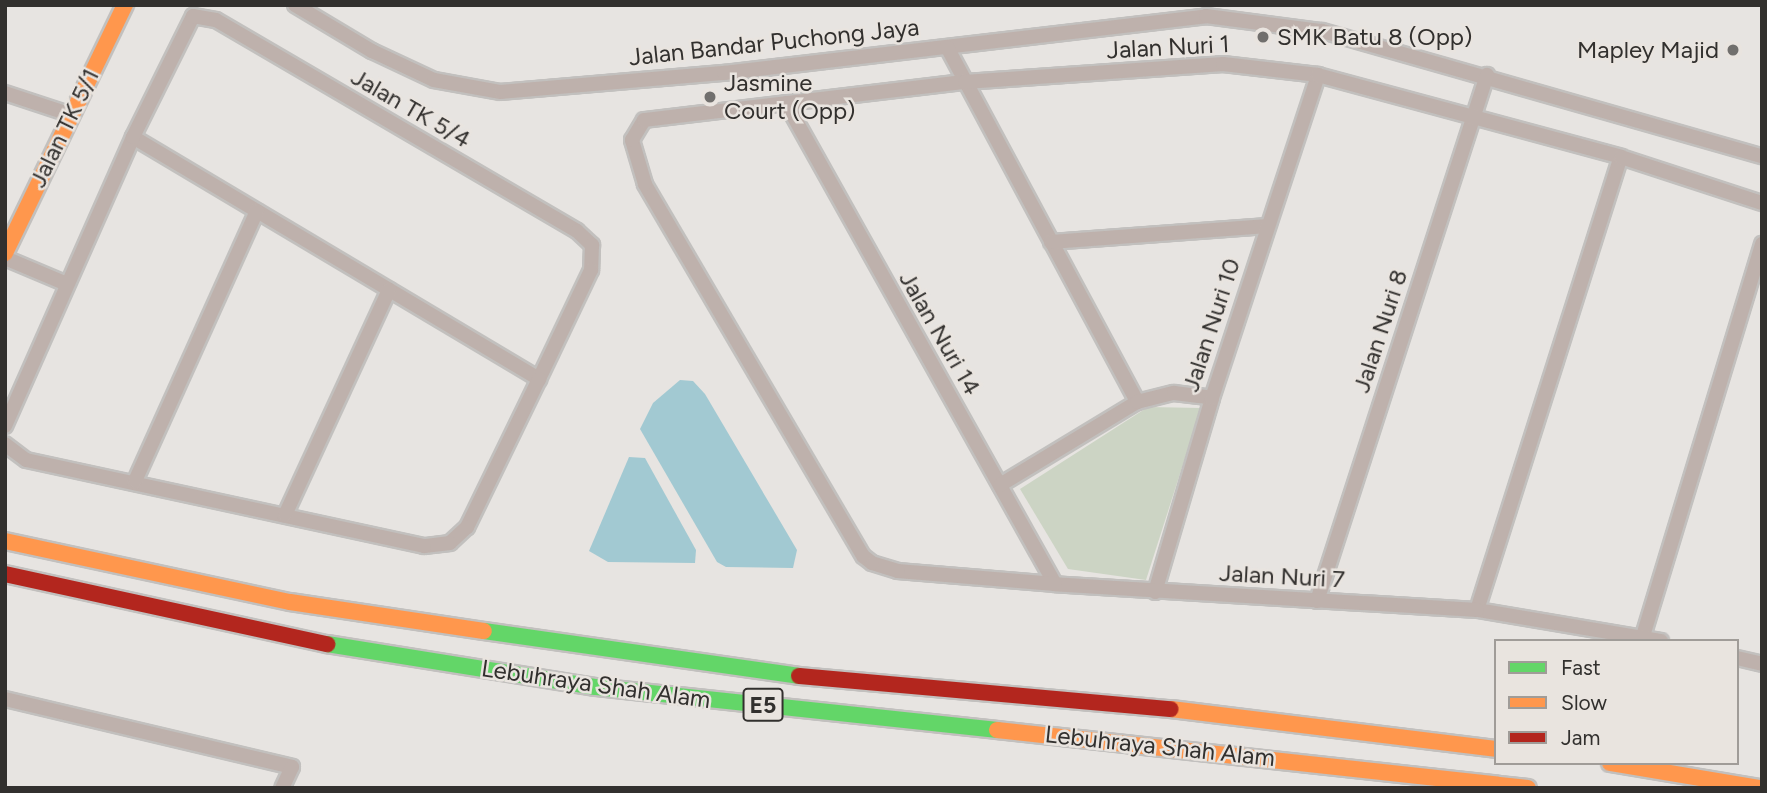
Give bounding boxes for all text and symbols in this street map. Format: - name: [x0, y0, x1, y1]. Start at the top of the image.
- street label: Jalan Bandar Puchong Jaya: [627, 12, 921, 72]
- place label: SMK Batu 8 (Opp): [1277, 23, 1472, 51]
- street label: Jalan Nuri 1: [1106, 29, 1230, 65]
- marker: SMK Batu 8 (Opp): [1255, 29, 1271, 45]
- place label: Mapley Majid: [1577, 36, 1719, 64]
- marker: Mapley Majid: [1725, 42, 1741, 58]
- street label: Jalan TK 5/4: [346, 62, 476, 154]
- street label: Jalan TK 5/1: [23, 64, 105, 192]
- place label: Jasmine Court (Opp): [724, 69, 856, 125]
- marker: Jasmine Court (Opp): [702, 89, 718, 105]
- street label: Jalan Nuri 10: [1176, 255, 1246, 395]
- street label: Jalan Nuri 14: [893, 266, 987, 400]
- street label: Jalan Nuri 8: [1347, 266, 1413, 396]
- street label: Jalan Nuri 7: [1218, 558, 1346, 594]
- legend: [1494, 639, 1739, 765]
- street label: Lebuhraya Shah Alam: [480, 654, 712, 714]
- text: Fast: [1561, 655, 1601, 680]
- road number: E5: [742, 685, 784, 724]
- text: Slow: [1561, 690, 1607, 715]
- street label: Lebuhraya Shah Alam: [1044, 720, 1276, 772]
- text: Jam: [1561, 725, 1600, 750]

